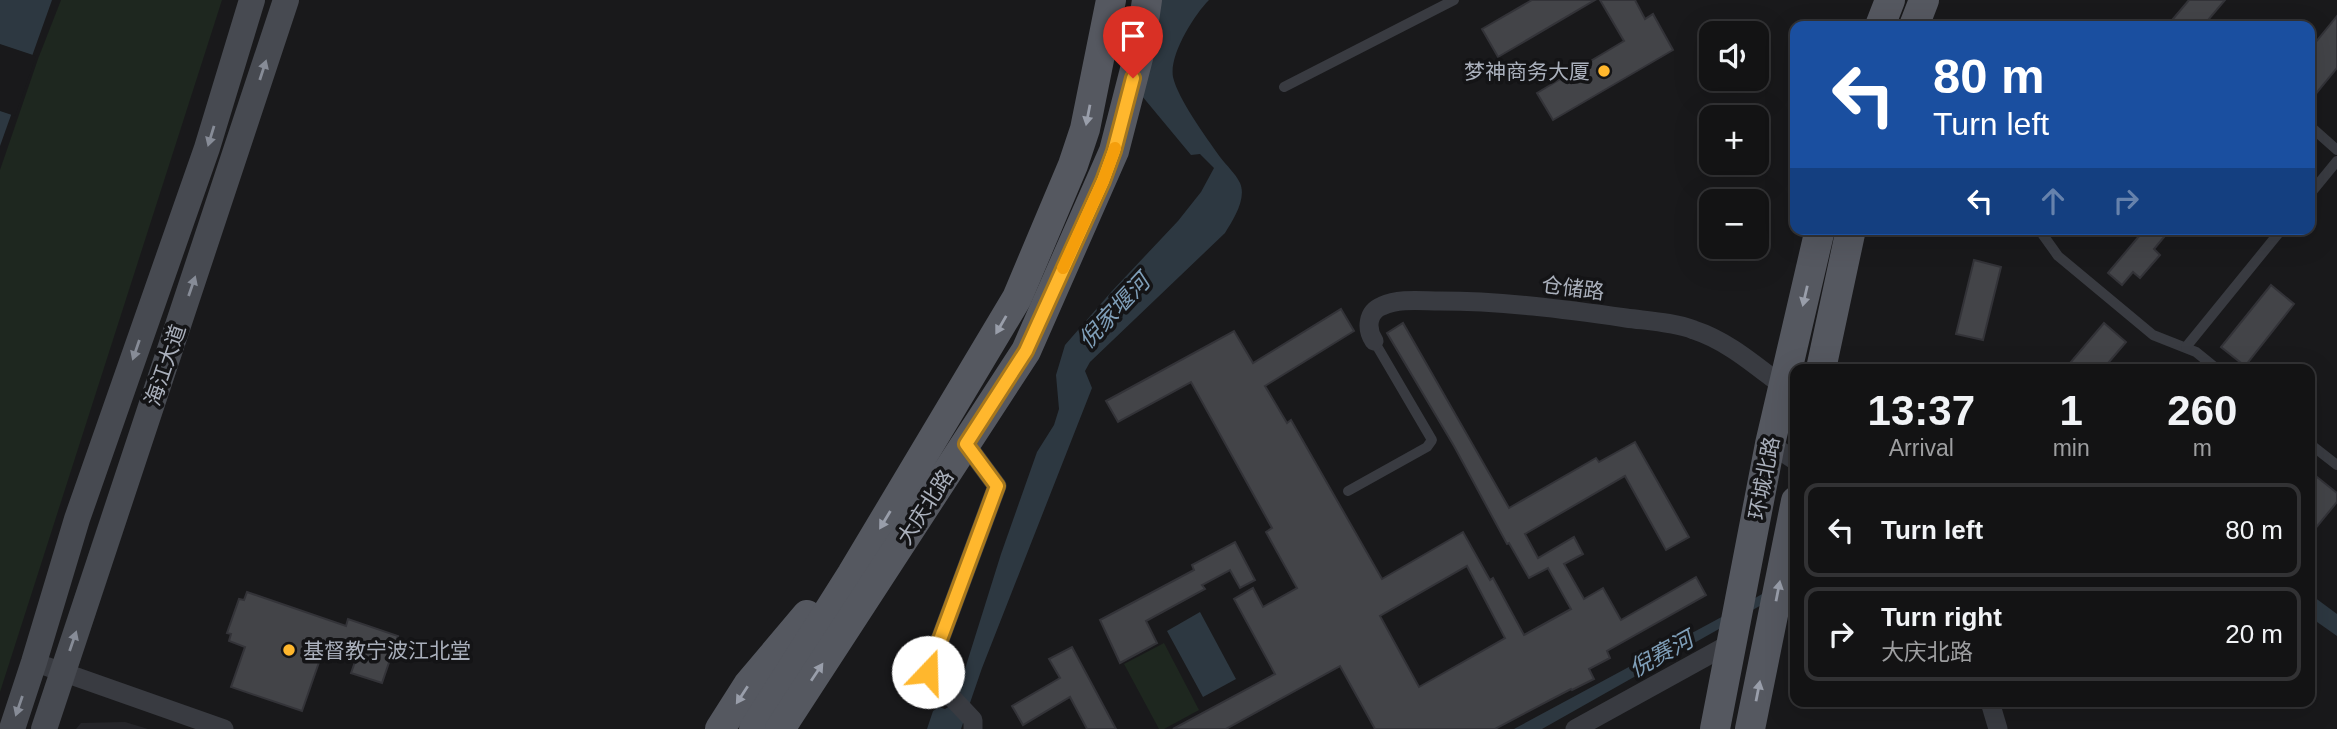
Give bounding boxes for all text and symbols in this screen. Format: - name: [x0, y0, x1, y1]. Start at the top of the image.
- pin: [1103, 6, 1163, 78]
- icon: arrive: [1114, 17, 1152, 55]
- map controls: [1699, 21, 1769, 259]
- button: sound: [1699, 21, 1769, 91]
- icon: left: [1818, 49, 1909, 140]
- text: 80 m: [1933, 49, 2045, 103]
- one-way arrow: [259, 59, 269, 80]
- place label: 梦神商务大厦: [1464, 60, 1590, 83]
- marker: 梦神商务大厦: [1596, 63, 1612, 79]
- one-way arrow: [1082, 104, 1093, 126]
- button: +: [1699, 105, 1769, 175]
- text: Turn left: [1933, 106, 2049, 142]
- one-way arrow: [205, 125, 215, 146]
- icon: left: [1961, 182, 1999, 220]
- icon: ahead: [2034, 182, 2072, 220]
- icon: right: [2107, 182, 2145, 220]
- button: −: [1699, 189, 1769, 259]
- water label: 倪家堰河: [1073, 266, 1158, 354]
- street label: 仓储路: [1540, 273, 1606, 303]
- one-way arrow: [187, 275, 198, 296]
- one-way arrow: [1799, 285, 1810, 307]
- one-way arrow: [995, 315, 1008, 334]
- street label: 海江大道: [140, 322, 190, 408]
- one-way arrow: [130, 340, 141, 361]
- text: 13:37: [1868, 387, 1975, 434]
- text: 1: [2059, 387, 2083, 434]
- text: 260: [2167, 387, 2237, 434]
- street label: 环城北路: [1745, 435, 1783, 521]
- text: Arrival: [1889, 435, 1954, 461]
- text: min: [2053, 435, 2090, 461]
- text: m: [2193, 435, 2212, 461]
- street label: 大庆北路: [892, 466, 958, 548]
- one-way arrow: [879, 511, 891, 530]
- icon: left: [1822, 511, 1860, 549]
- text: Turn left: [1881, 515, 1983, 545]
- text: 80 m: [2225, 515, 2283, 545]
- one-way arrow: [1772, 580, 1783, 602]
- text: Turn right: [1881, 602, 2002, 632]
- icon: right: [1822, 615, 1860, 653]
- text: 20 m: [2225, 619, 2283, 649]
- water label: 倪赛河: [1625, 624, 1701, 682]
- one-way arrow: [68, 630, 79, 651]
- position arrow: [891, 635, 965, 709]
- place label: 基督教宁波江北堂: [303, 639, 471, 662]
- text: 大庆北路: [1881, 639, 1973, 665]
- marker: 基督教宁波江北堂: [281, 642, 297, 658]
- one-way arrow: [811, 662, 824, 682]
- one-way arrow: [1753, 680, 1764, 702]
- one-way arrow: [735, 685, 748, 705]
- one-way arrow: [13, 696, 24, 717]

